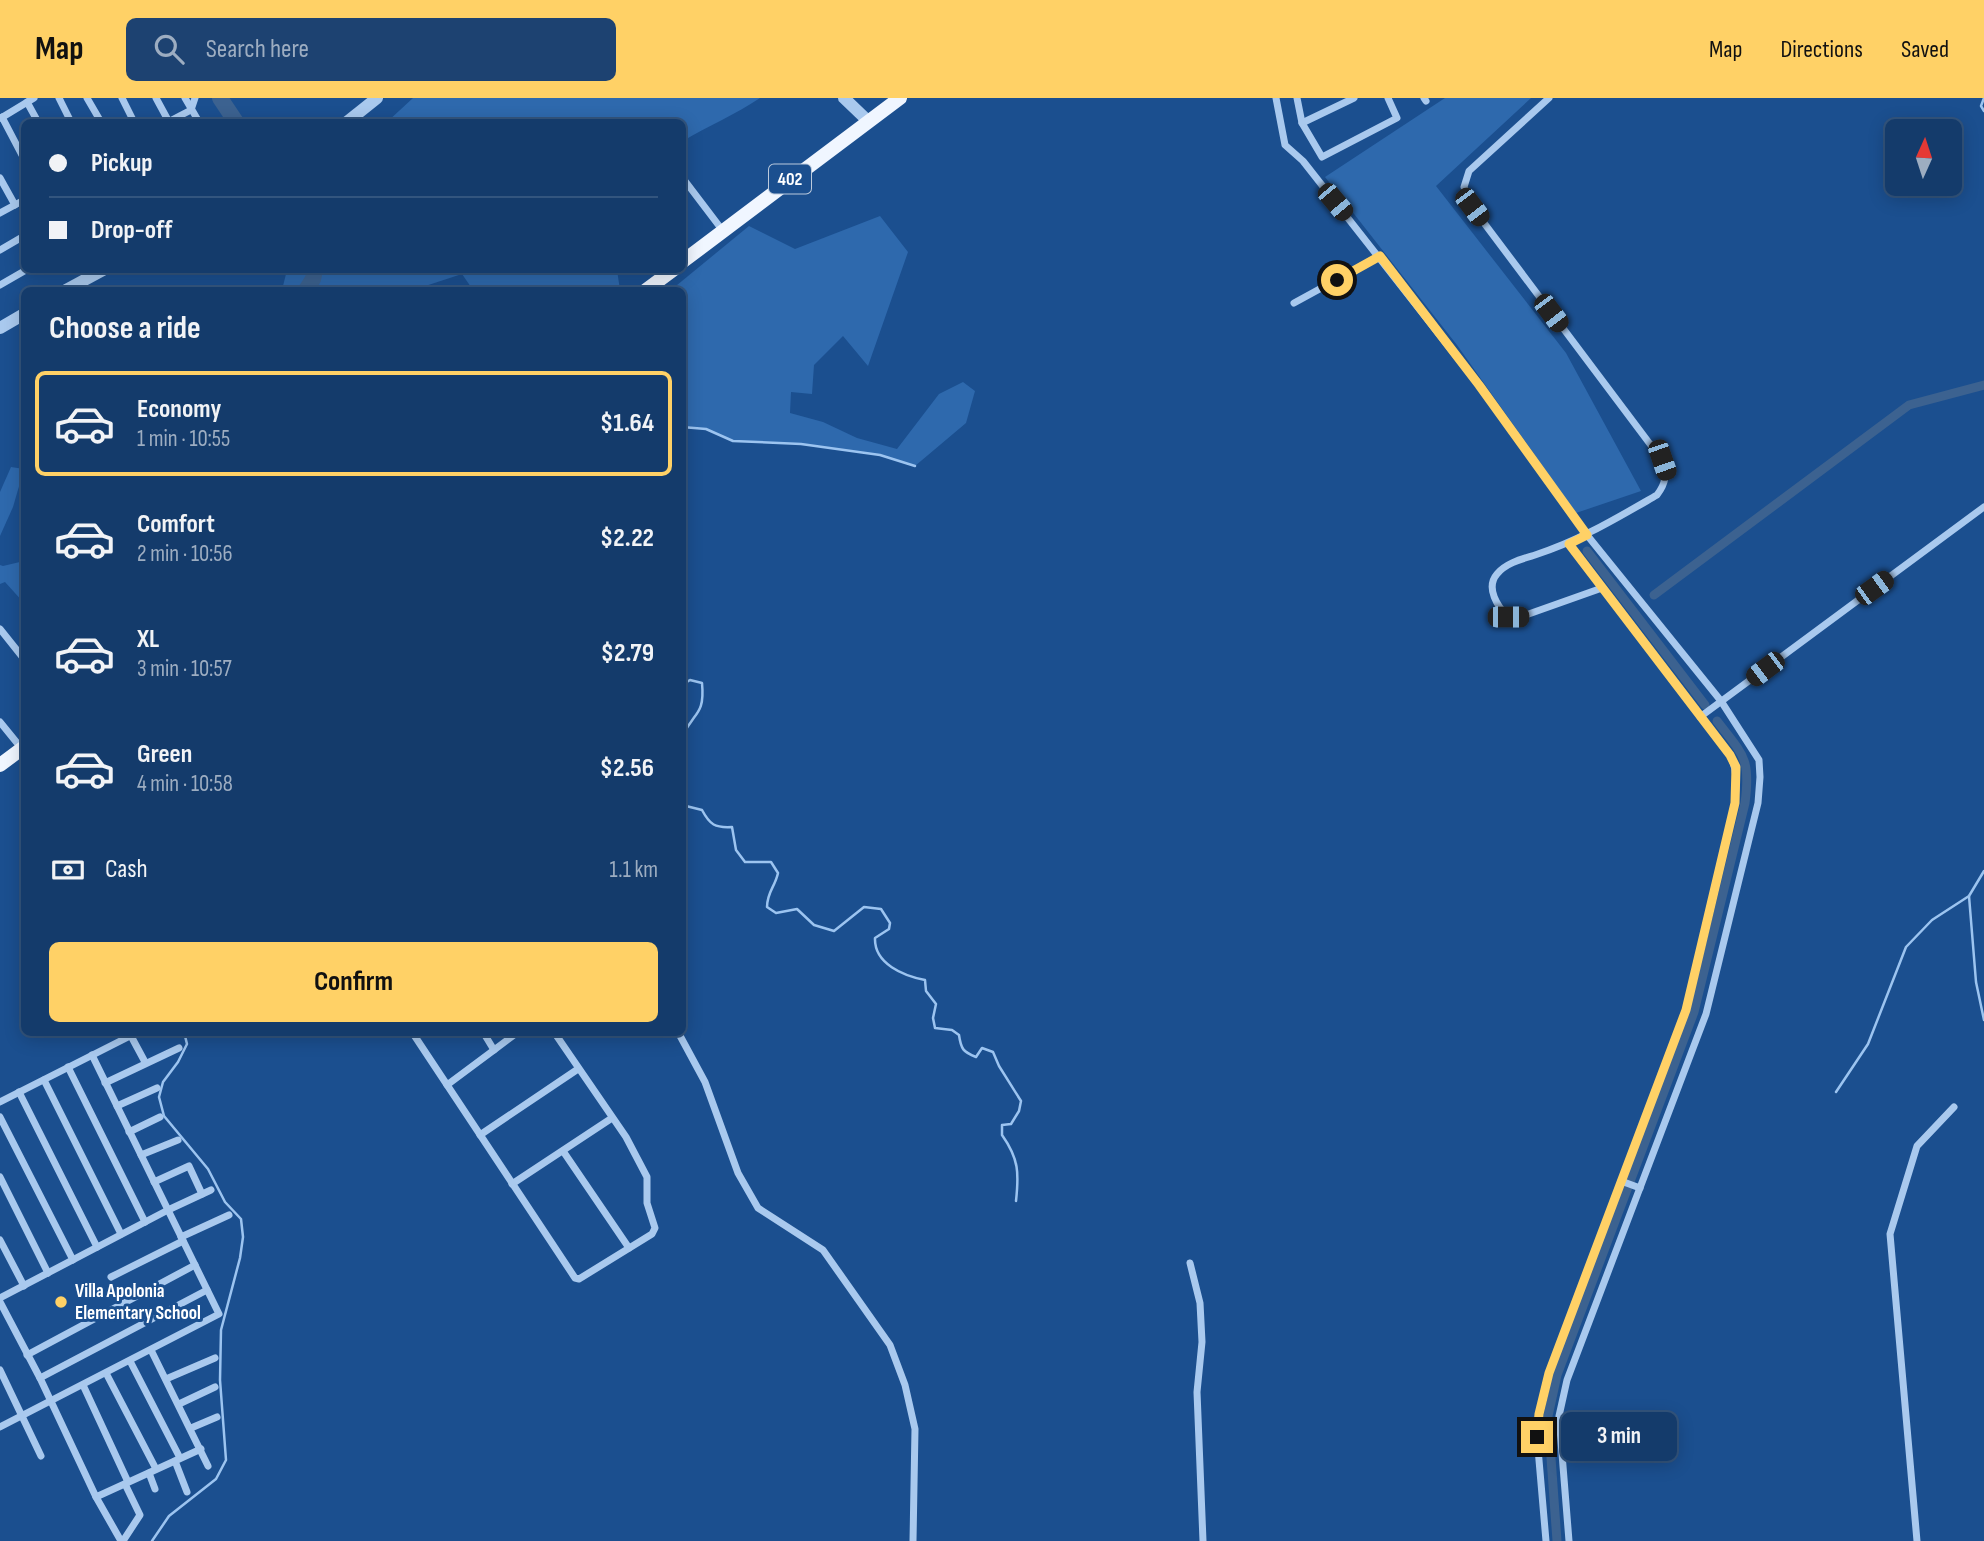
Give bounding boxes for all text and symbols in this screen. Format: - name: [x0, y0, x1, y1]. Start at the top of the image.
- search box: [126, 18, 616, 81]
- text: Map: [35, 29, 84, 69]
- icon: search: [150, 30, 188, 68]
- text: Search here: [206, 34, 309, 65]
- text: Map: [1709, 35, 1742, 64]
- text: Directions: [1780, 35, 1863, 64]
- text: Saved: [1901, 35, 1949, 64]
- north arrow: [1885, 119, 1962, 196]
- map controls: [1885, 119, 1962, 196]
- text: Pickup: [91, 148, 153, 179]
- road number: 402: [769, 164, 811, 194]
- car: [1314, 179, 1357, 225]
- car: [1451, 184, 1494, 230]
- text: Drop-off: [91, 215, 172, 246]
- route start: [1321, 264, 1353, 296]
- car: [1530, 290, 1573, 336]
- text: Choose a ride: [49, 309, 201, 348]
- icon: car: [53, 392, 116, 455]
- text: Economy: [137, 394, 221, 425]
- text: $1.64: [600, 408, 654, 439]
- text: 1 min · 10:55: [137, 425, 230, 453]
- car: [1646, 437, 1679, 483]
- icon: car: [53, 507, 116, 570]
- text: Comfort: [137, 509, 215, 540]
- text: $2.22: [600, 523, 654, 554]
- text: 2 min · 10:56: [137, 540, 233, 568]
- car: [1851, 567, 1898, 609]
- car: [1488, 607, 1530, 628]
- icon: car: [53, 622, 116, 685]
- text: XL: [137, 624, 159, 655]
- text: $2.79: [601, 638, 654, 669]
- car: [1742, 648, 1789, 690]
- text: 3 min · 10:57: [137, 655, 232, 683]
- icon: car: [53, 737, 116, 800]
- text: Green: [137, 739, 192, 770]
- text: $2.56: [600, 753, 654, 784]
- text: 4 min · 10:58: [137, 770, 233, 798]
- icon: cash: [49, 851, 87, 889]
- text: Cash: [105, 854, 148, 885]
- text: 1.1 km: [609, 856, 658, 884]
- button: Confirm: [49, 942, 658, 1022]
- place label: Villa Apolonia Elementary School: [75, 1280, 201, 1325]
- marker: Villa Apolonia Elementary School: [53, 1294, 69, 1310]
- callout: 3 min: [1562, 1412, 1677, 1462]
- route end: [1521, 1421, 1553, 1453]
- text: 3 min: [1597, 1422, 1641, 1450]

